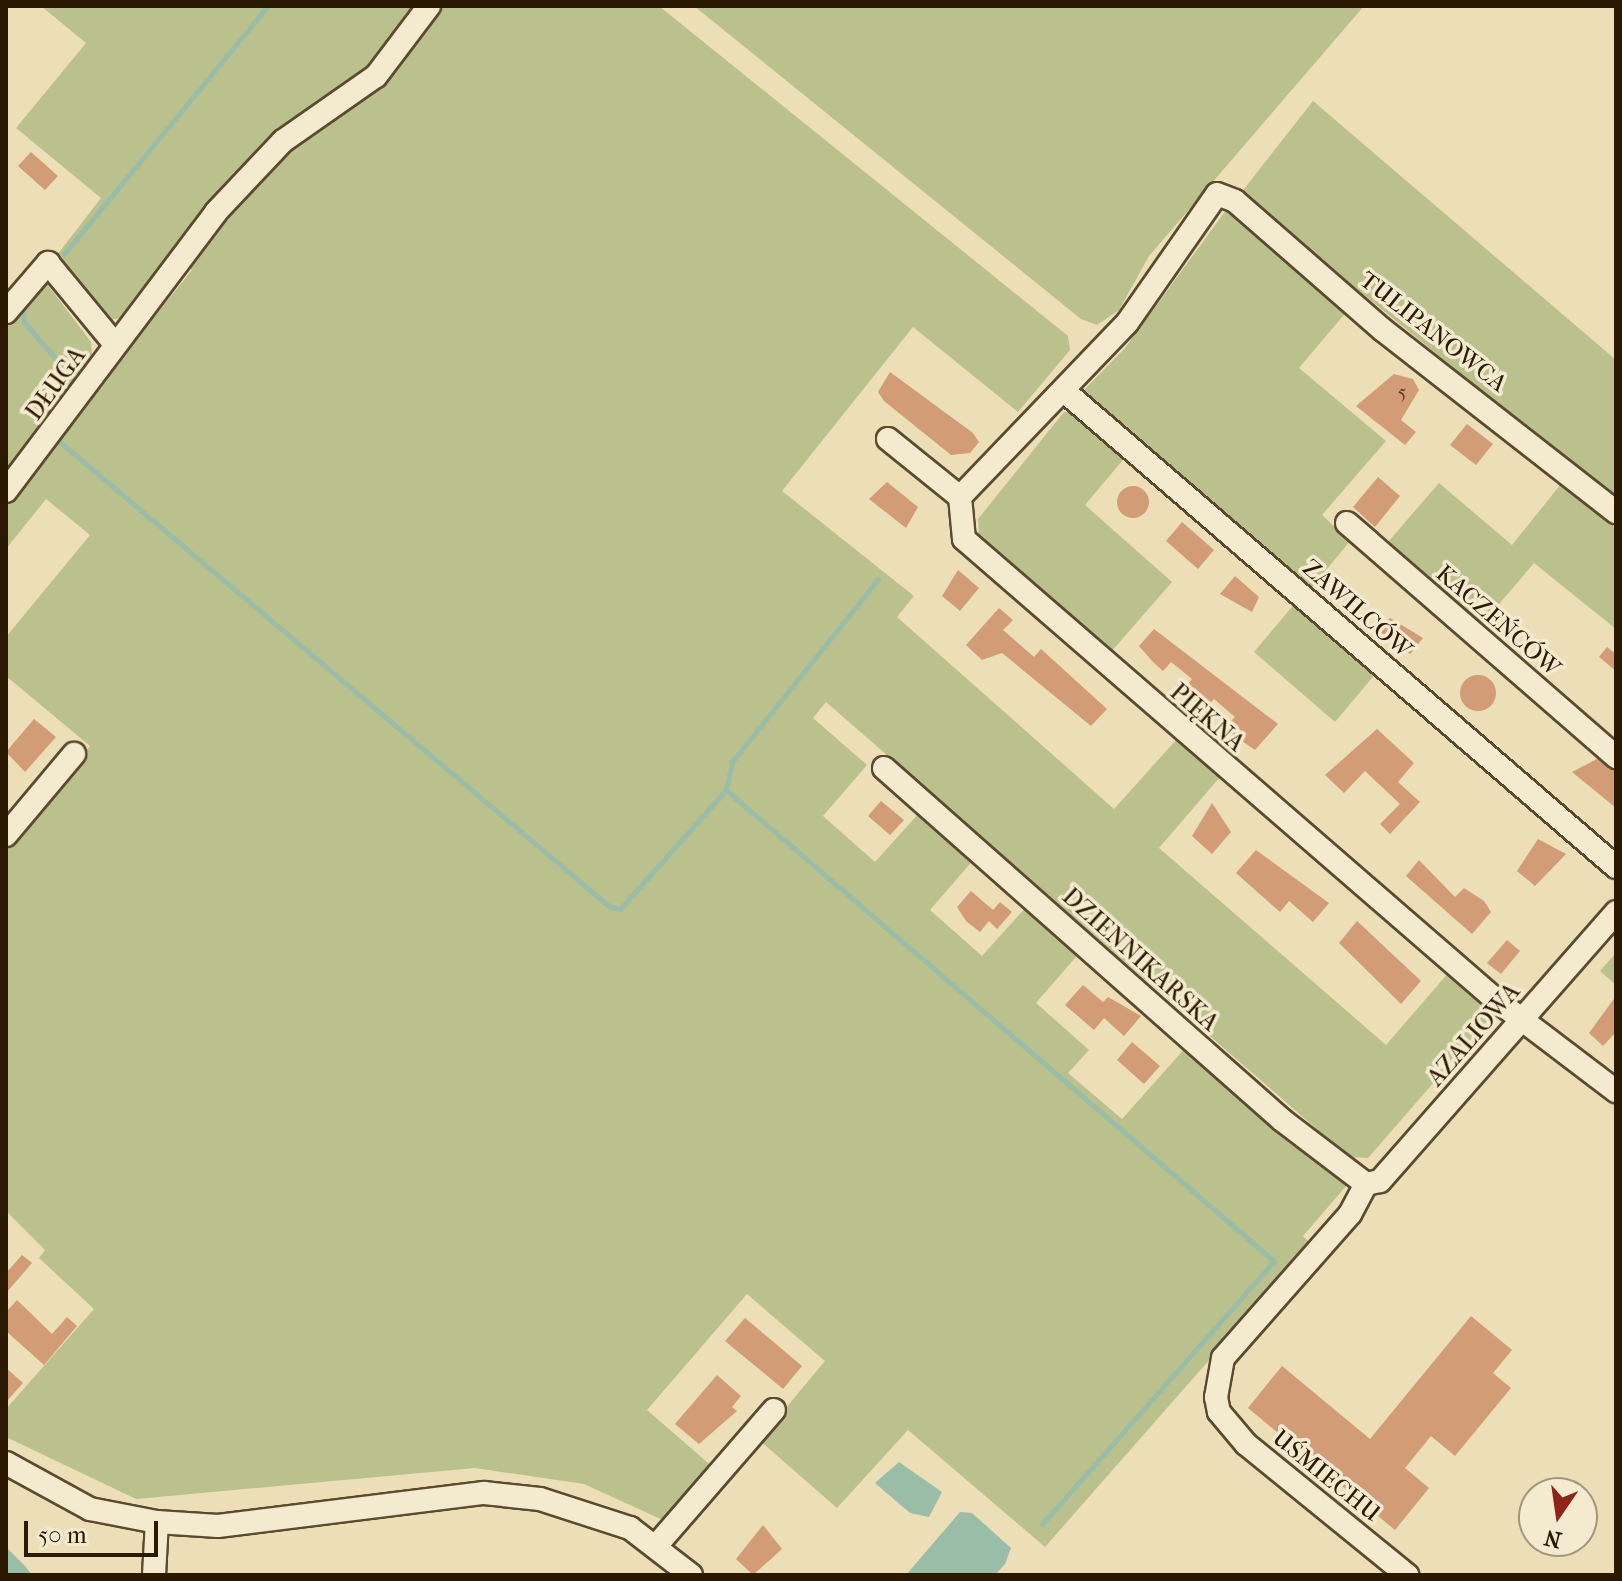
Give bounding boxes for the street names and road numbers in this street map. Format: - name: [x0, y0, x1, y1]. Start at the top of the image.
- street label: TULIPANOWCA: [1354, 266, 1512, 398]
- street label: DŁUGA: [20, 342, 92, 426]
- street label: ZAWILCÓW: [1296, 554, 1418, 664]
- street label: KACZEŃCÓW: [1430, 559, 1566, 683]
- street label: PIĘKNA: [1164, 678, 1250, 758]
- street label: DZIENNIKARSKA: [1056, 882, 1224, 1038]
- street label: AZALIOWA: [1421, 978, 1527, 1092]
- street label: UŚMIECHU: [1266, 1424, 1386, 1528]

